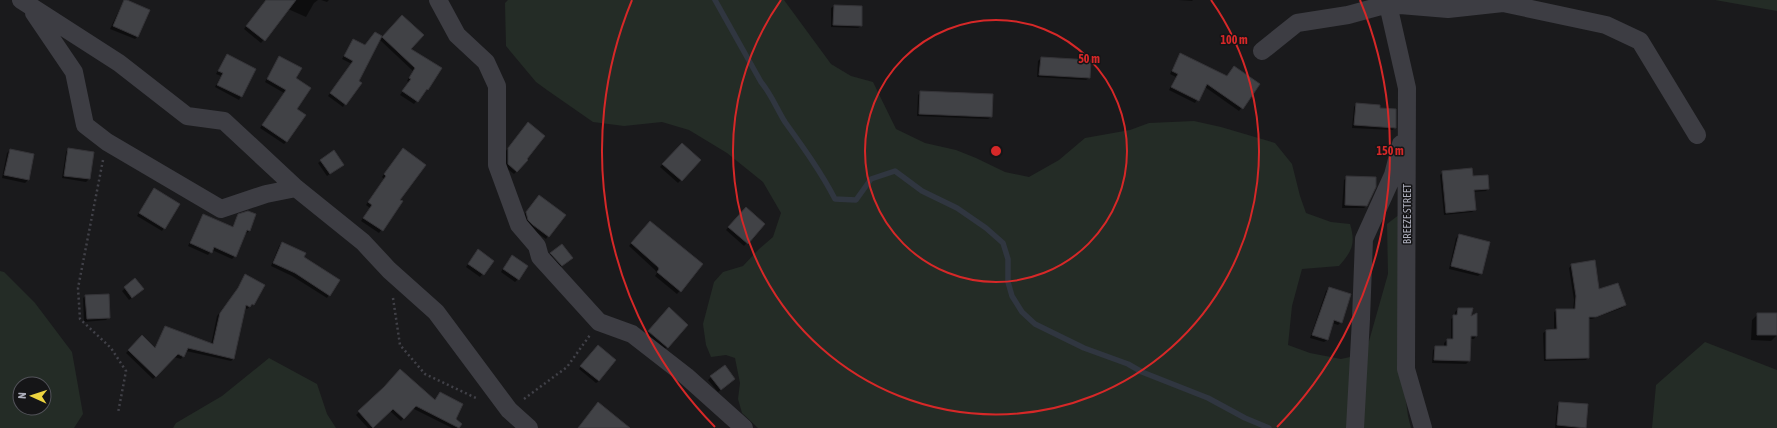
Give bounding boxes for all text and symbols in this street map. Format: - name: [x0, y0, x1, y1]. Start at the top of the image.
- text: 100 m: [1220, 33, 1248, 47]
- text: 50 m: [1078, 52, 1100, 66]
- centre of rings: [989, 144, 1003, 158]
- text: 150 m: [1376, 144, 1404, 158]
- street label: BREEZE STREET: [1401, 184, 1413, 244]
- north arrow: [12, 376, 52, 416]
- text: N: [16, 392, 28, 399]

